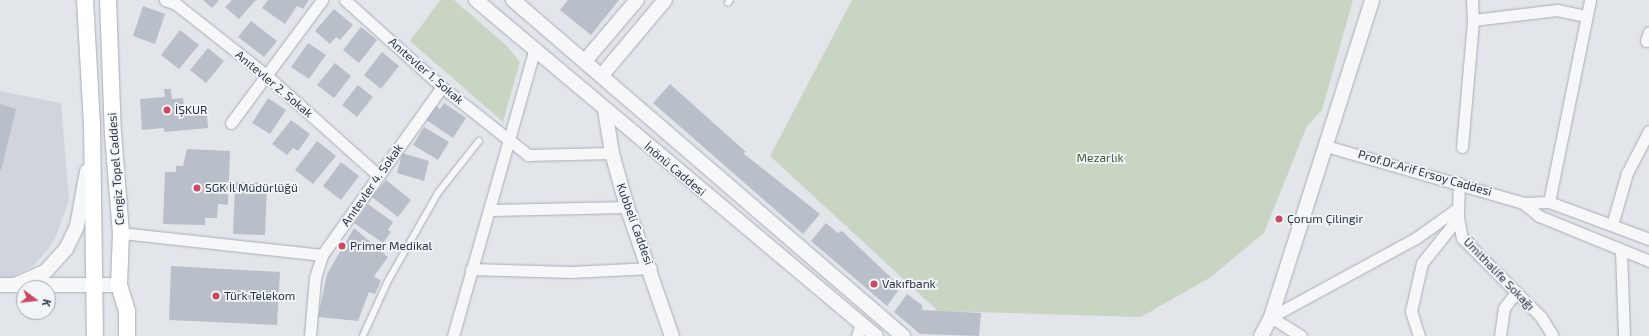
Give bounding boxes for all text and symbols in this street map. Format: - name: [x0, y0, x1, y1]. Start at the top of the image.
- street label: Anıtevler 1. Sokak: [385, 34, 467, 108]
- street label: Anıtevler 2. Sokak: [232, 47, 316, 121]
- place label: İŞKUR: [175, 103, 207, 117]
- marker: İŞKUR: [162, 105, 172, 115]
- street label: Cengiz Topel Caddesi: [105, 112, 127, 226]
- street label: İnönü Caddesi: [641, 139, 709, 199]
- street label: Anıtevler 4. Sokak: [338, 141, 406, 229]
- street label: Prof.Dr.Arif Ersoy Caddesi: [1356, 147, 1494, 199]
- park label: Mezarlık: [1076, 151, 1124, 165]
- place label: SGK İl Müdürlüğü: [205, 181, 298, 195]
- street label: Kubbeli Caddesi: [614, 181, 656, 267]
- marker: SGK İl Müdürlüğü: [192, 183, 202, 193]
- place label: Çorum Çilingir: [1287, 212, 1363, 226]
- marker: Çorum Çilingir: [1274, 214, 1284, 224]
- street label: Ümithalife Sokağı: [1461, 235, 1537, 313]
- place label: Primer Medikal: [350, 239, 432, 253]
- marker: Primer Medikal: [337, 241, 347, 251]
- place label: Vakıfbank: [882, 277, 936, 291]
- marker: Vakıfbank: [869, 279, 879, 289]
- north arrow: [16, 280, 56, 320]
- place label: Türk Telekom: [224, 289, 296, 303]
- marker: Türk Telekom: [211, 291, 221, 301]
- text: K: [40, 298, 54, 308]

